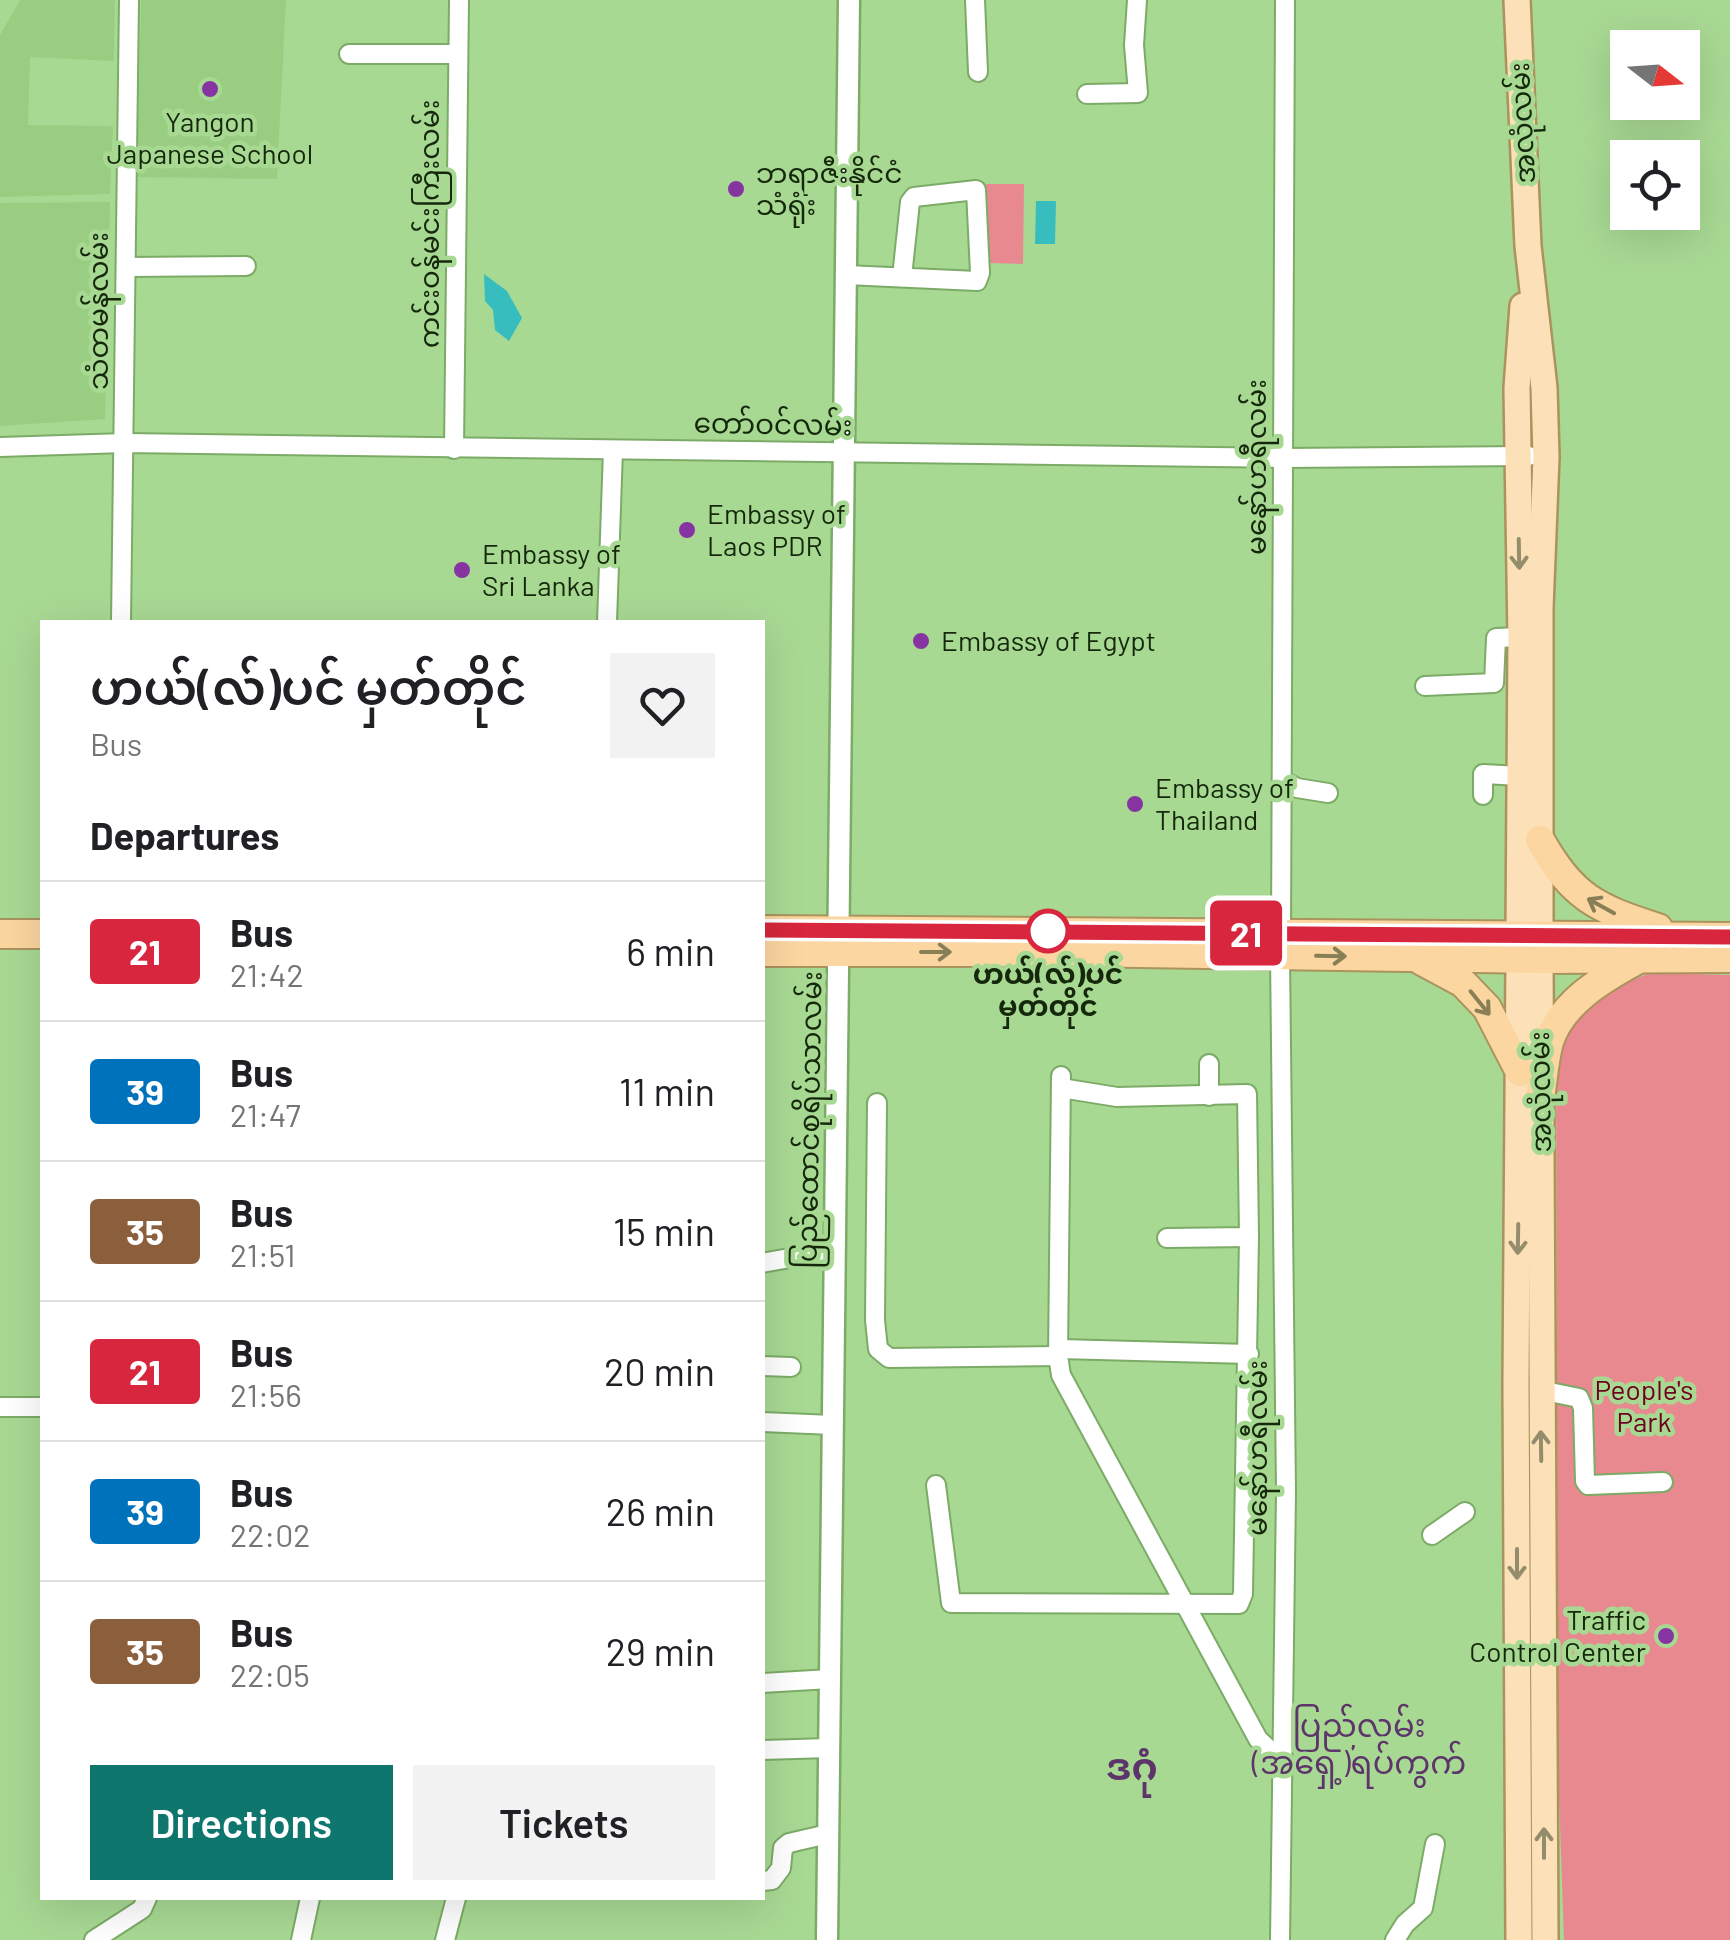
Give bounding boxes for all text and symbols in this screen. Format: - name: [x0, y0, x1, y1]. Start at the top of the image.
- north arrow: [1610, 30, 1700, 120]
- map controls: [1610, 30, 1700, 230]
- street label: အလုံလမ်း: [1501, 61, 1548, 185]
- marker: Yangon Japanese School: [199, 78, 221, 100]
- street label: ကင်းဝန်မင်းကြီးလမ်း: [411, 100, 452, 348]
- place label: Yangon Japanese School: [107, 104, 313, 170]
- button: locate: [1610, 140, 1700, 230]
- place label: ဘရာဇီးနိုင်ငံ သံရုံး: [756, 155, 902, 228]
- marker: ဘရာဇီးနိုင်ငံ သံရုံး: [725, 178, 747, 200]
- street label: သံတမန်လမ်း: [80, 232, 121, 390]
- street label: မနော်ဟရီလမ်း: [1238, 379, 1279, 555]
- street label: တော်ဝင်လမ်း: [693, 405, 853, 441]
- place label: Embassy of Laos PDR: [707, 496, 846, 562]
- marker: Embassy of Laos PDR: [676, 519, 698, 541]
- place label: Embassy of Sri Lanka: [482, 536, 621, 602]
- one-way arrow: [1510, 536, 1528, 569]
- marker: Embassy of Sri Lanka: [451, 559, 473, 581]
- place label: Embassy of Egypt: [941, 623, 1156, 657]
- marker: Embassy of Egypt: [910, 630, 932, 652]
- button: heart: [610, 653, 715, 758]
- text: ဟယ်(လ်)ပင် မှတ်တိုင်: [90, 657, 527, 715]
- text: Bus: [90, 724, 142, 762]
- place label: Embassy of Thailand: [1155, 770, 1294, 836]
- marker: Embassy of Thailand: [1124, 793, 1146, 815]
- text: Departures: [90, 812, 279, 858]
- one-way arrow: [1587, 896, 1617, 916]
- line badge: 21: [1201, 900, 1291, 966]
- text: Bus: [230, 909, 293, 955]
- marker: ဟယ်(လ်)ပင် မှတ်တိုင်: [1027, 910, 1069, 952]
- text: 21: [1230, 912, 1262, 954]
- text: 6 min: [626, 928, 715, 974]
- text: 21: [129, 930, 161, 972]
- one-way arrow: [920, 942, 952, 962]
- one-way arrow: [1315, 947, 1347, 966]
- text: 21:42: [230, 955, 304, 993]
- place label: ဟယ်(လ်)ပင် မှတ်တိုင်: [973, 955, 1123, 1029]
- street label: ပြည်ထောင်စုရိပ်သာလမ်း: [788, 971, 835, 1269]
- one-way arrow: [1468, 990, 1491, 1015]
- street label: အလုံလမ်း: [1521, 1031, 1564, 1153]
- text: Bus: [230, 1049, 293, 1095]
- text: 11 min: [619, 1068, 715, 1114]
- text: 39: [126, 1070, 164, 1112]
- text: 21:47: [230, 1095, 301, 1133]
- text: Bus: [230, 1189, 293, 1235]
- text: 15 min: [613, 1208, 715, 1254]
- text: 35: [126, 1210, 164, 1252]
- one-way arrow: [1508, 1222, 1528, 1255]
- text: 21:51: [230, 1235, 296, 1273]
- text: Bus: [230, 1329, 293, 1375]
- text: 20 min: [604, 1348, 715, 1394]
- text: 21: [129, 1350, 161, 1392]
- street label: မနော်ဟရီလမ်း: [1239, 1360, 1280, 1536]
- park label: People's Park: [1595, 1372, 1693, 1438]
- text: 21:56: [230, 1375, 302, 1413]
- one-way arrow: [1532, 1431, 1550, 1464]
- text: Bus: [230, 1469, 293, 1515]
- text: 26 min: [606, 1488, 715, 1534]
- text: 39: [126, 1490, 164, 1532]
- text: 22:02: [230, 1515, 310, 1553]
- one-way arrow: [1508, 1548, 1526, 1580]
- place label: Traffic Control Center: [1469, 1602, 1646, 1668]
- text: Bus: [230, 1609, 293, 1655]
- marker: Traffic Control Center: [1655, 1625, 1677, 1647]
- text: 29 min: [606, 1628, 715, 1674]
- text: 35: [126, 1630, 164, 1672]
- text: 22:05: [230, 1655, 310, 1693]
- district label: ပြည်လမ်း (အရှေ့)ရပ်ကွက်: [1251, 1703, 1466, 1789]
- district label: ဒဂုံ: [1106, 1742, 1158, 1798]
- button: Directions: [90, 1765, 393, 1880]
- button: Tickets: [413, 1765, 715, 1880]
- one-way arrow: [1534, 1827, 1554, 1860]

